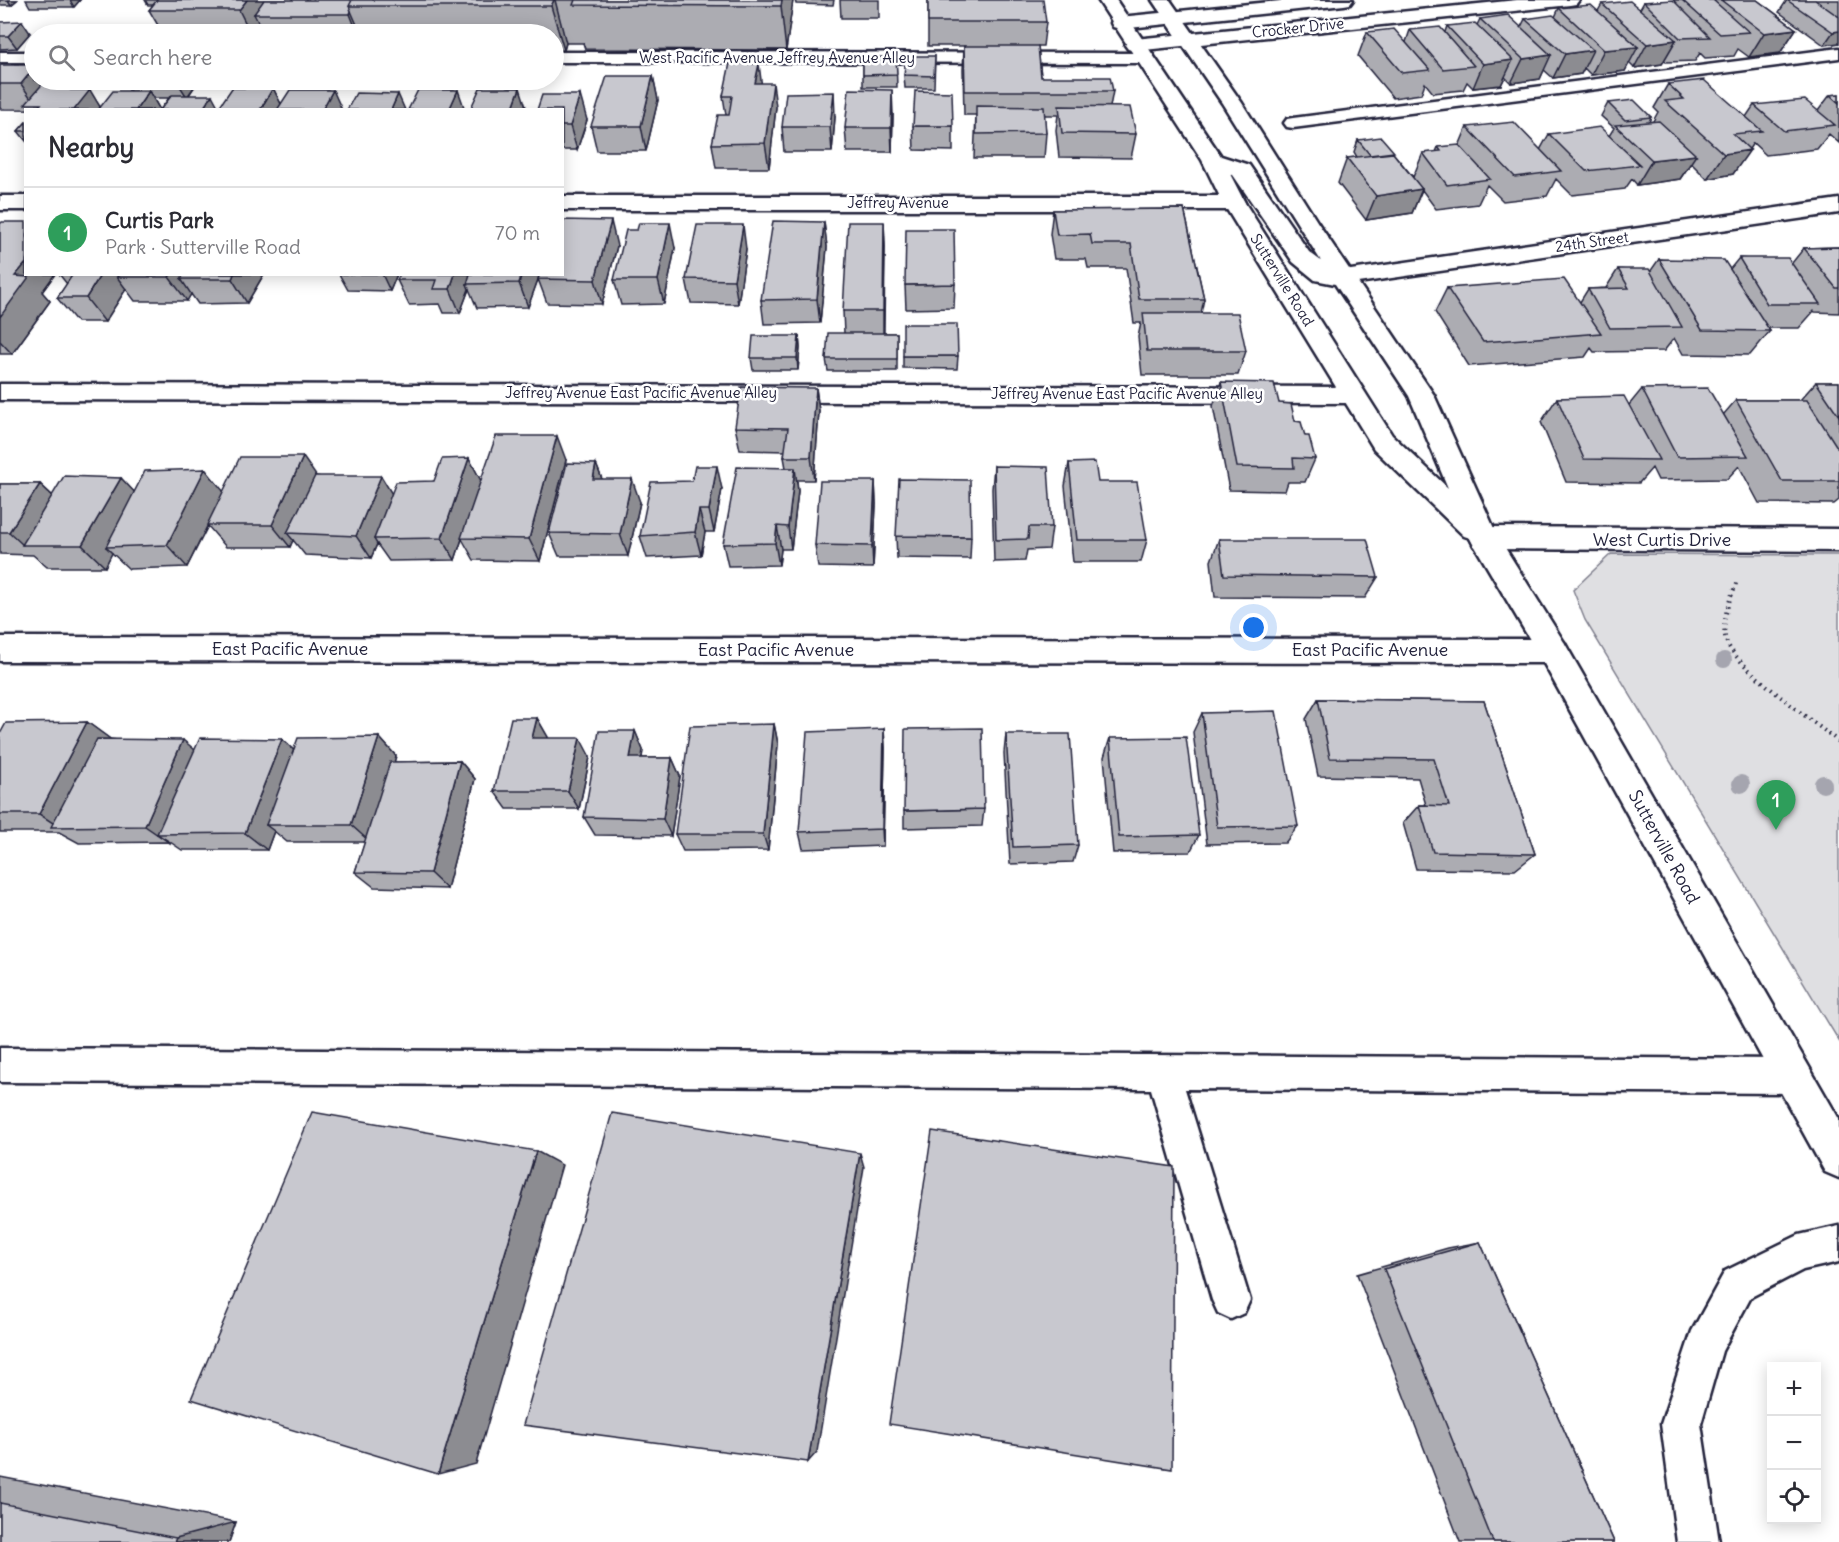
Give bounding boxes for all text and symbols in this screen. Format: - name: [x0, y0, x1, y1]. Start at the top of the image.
- street label: Crocker Drive: [1251, 13, 1345, 42]
- search box: [24, 24, 564, 90]
- icon: search: [45, 41, 78, 74]
- text: Search here: [93, 43, 212, 71]
- street label: West Pacific Avenue Jeffrey Avenue Alley: [639, 48, 915, 67]
- text: Nearby: [48, 131, 134, 164]
- street label: Jeffrey Avenue: [847, 193, 949, 212]
- text: Curtis Park: [105, 206, 214, 234]
- text: 1: [64, 220, 71, 245]
- text: 70 m: [495, 220, 540, 245]
- street label: 24th Street: [1554, 227, 1630, 256]
- street label: Sutterville Road: [1246, 230, 1319, 330]
- text: Park · Sutterville Road: [105, 234, 301, 259]
- street label: Jeffrey Avenue East Pacific Avenue Alley: [505, 383, 777, 402]
- street label: Jeffrey Avenue East Pacific Avenue Alley: [991, 384, 1263, 403]
- street label: West Curtis Drive: [1593, 528, 1731, 551]
- your location: [1239, 613, 1268, 642]
- street label: East Pacific Avenue: [212, 637, 368, 660]
- street label: East Pacific Avenue: [698, 638, 854, 661]
- street label: East Pacific Avenue: [1292, 638, 1448, 661]
- pin: 1: [1756, 780, 1796, 830]
- street label: Sutterville Road: [1624, 786, 1705, 908]
- map controls: [1767, 1362, 1821, 1524]
- button: +: [1767, 1362, 1821, 1416]
- button: −: [1767, 1416, 1821, 1470]
- button: locate: [1767, 1470, 1821, 1524]

